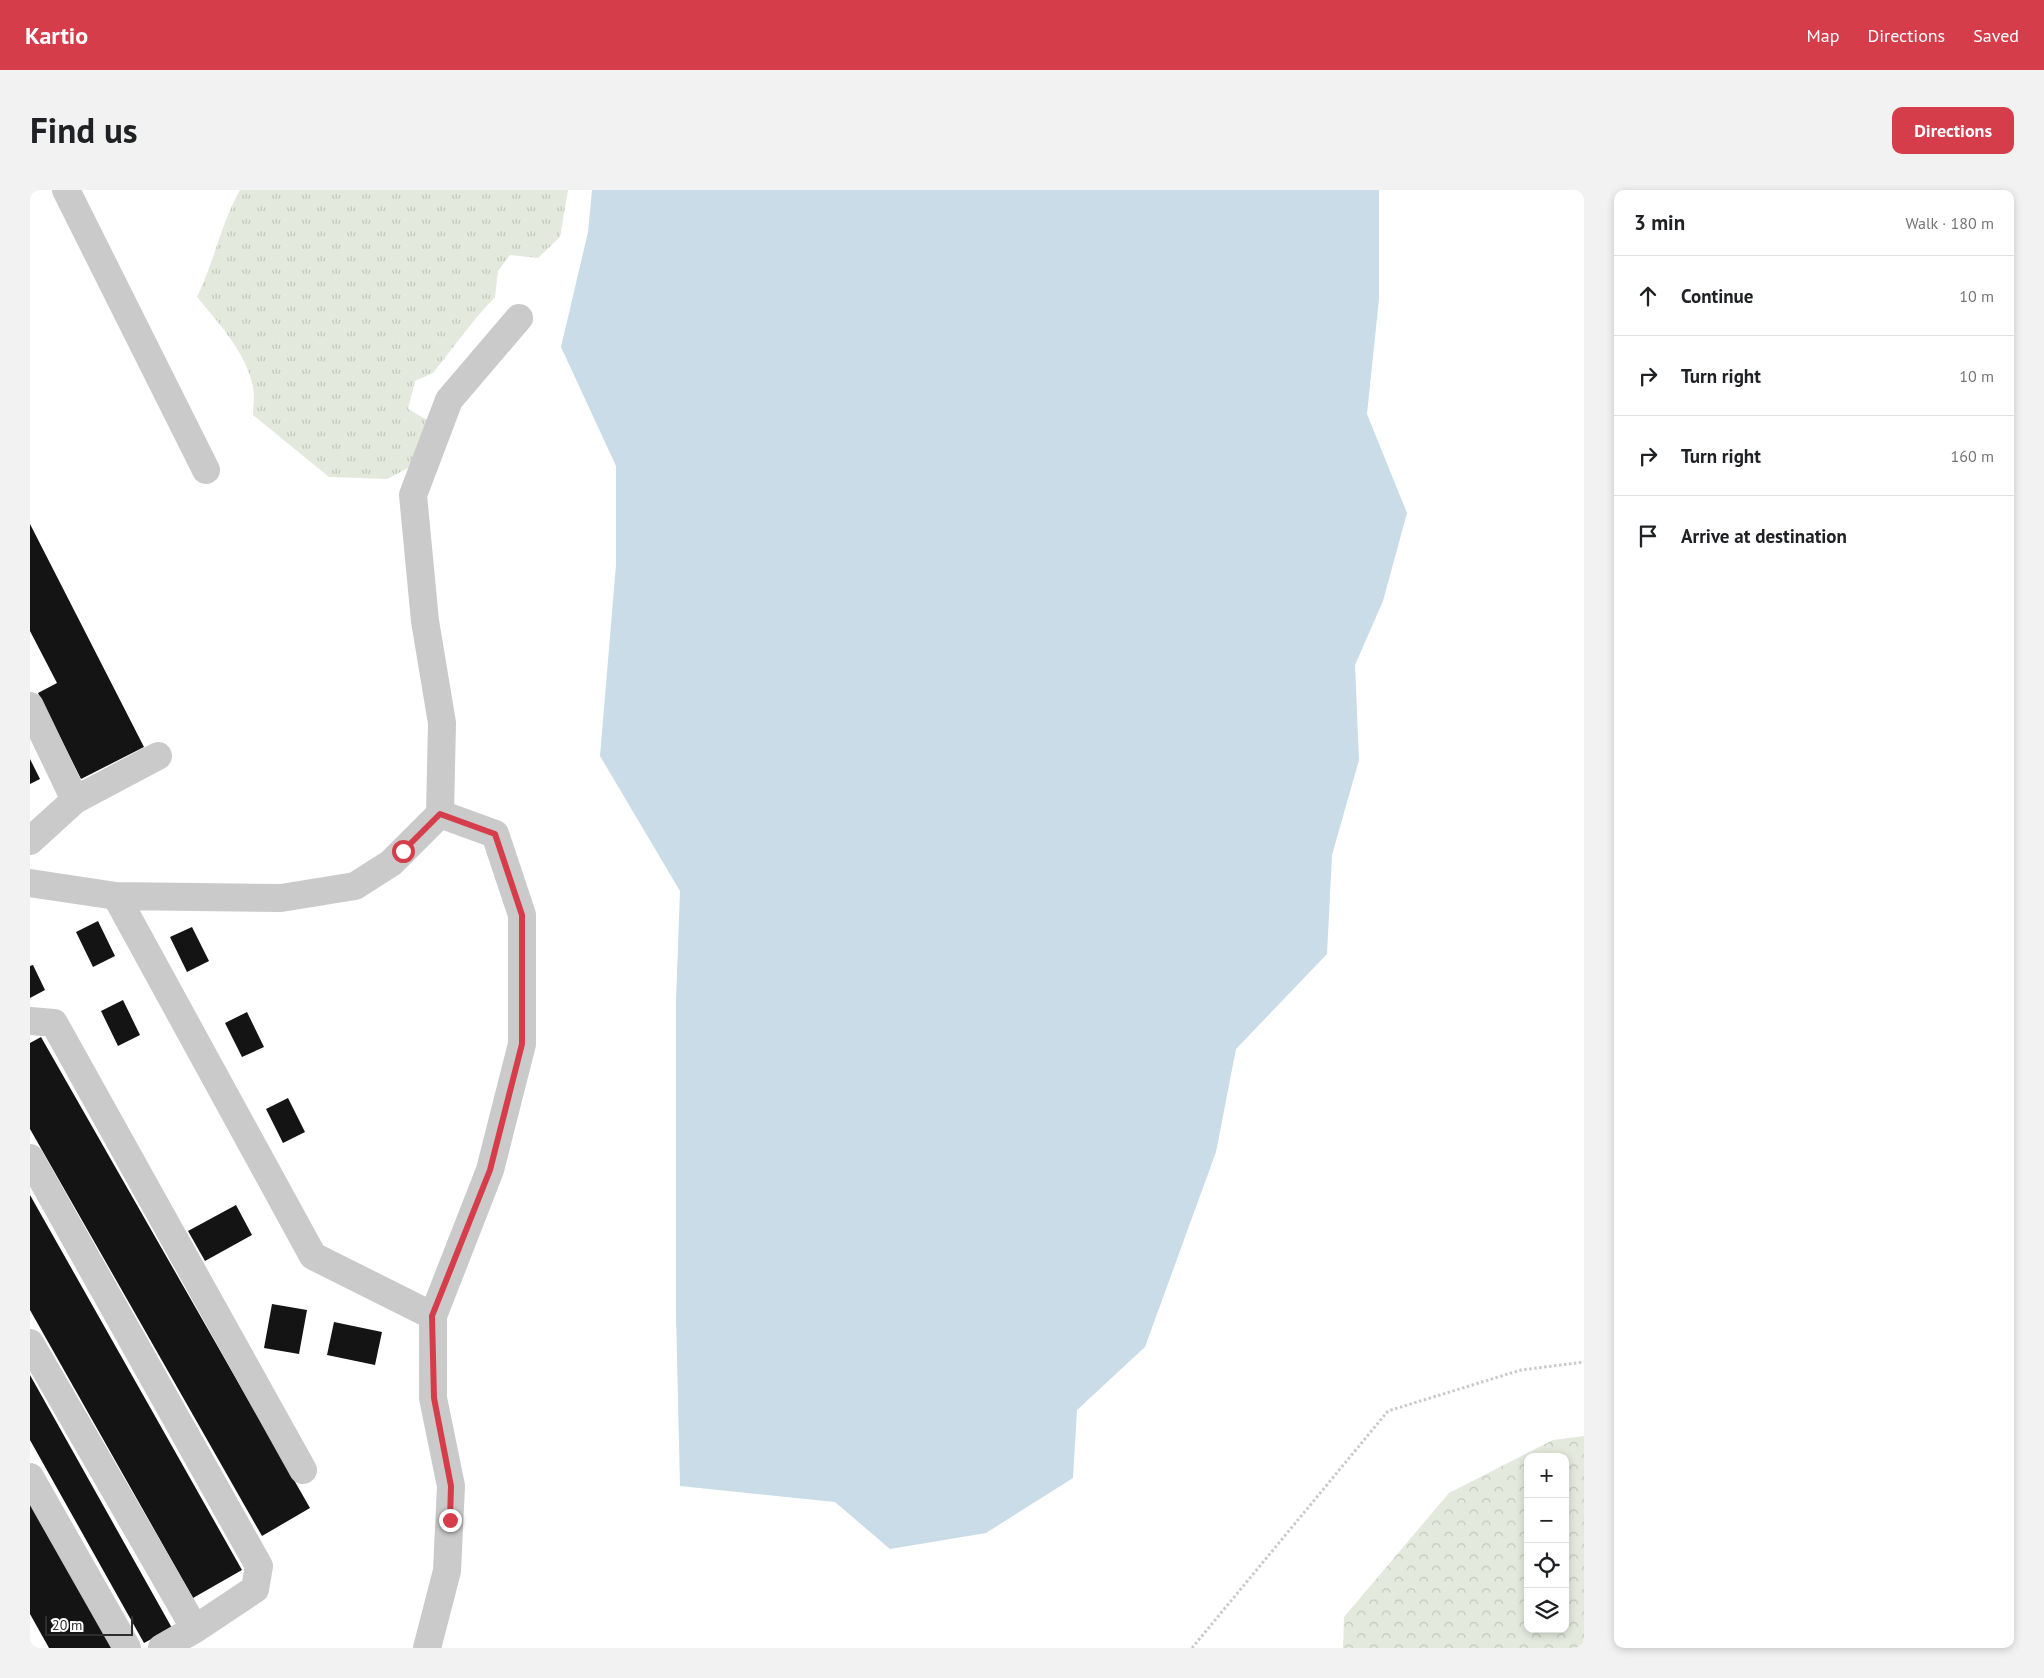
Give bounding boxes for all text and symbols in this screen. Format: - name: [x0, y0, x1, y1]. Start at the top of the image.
- text: Kartio: [25, 20, 88, 51]
- text: Map: [1807, 24, 1839, 47]
- text: Directions: [1867, 24, 1945, 47]
- text: Saved: [1973, 24, 2019, 47]
- text: Find us: [30, 107, 138, 153]
- button: Directions: [1892, 107, 2014, 154]
- text: 3 min: [1634, 209, 1685, 236]
- text: Walk · 180 m: [1905, 213, 1994, 233]
- icon: ahead: [1634, 282, 1662, 310]
- text: Continue: [1681, 284, 1753, 308]
- text: 10 m: [1959, 286, 1994, 306]
- icon: right: [1634, 362, 1662, 390]
- text: Turn right: [1681, 364, 1761, 388]
- text: 10 m: [1959, 366, 1994, 386]
- icon: right: [1634, 442, 1662, 470]
- text: Turn right: [1681, 444, 1761, 468]
- text: 160 m: [1951, 446, 1994, 466]
- icon: arrive: [1634, 522, 1662, 550]
- text: Arrive at destination: [1681, 524, 1847, 548]
- route start: [392, 840, 415, 863]
- map controls: [1524, 1453, 1569, 1633]
- button: +: [1524, 1453, 1569, 1498]
- button: −: [1524, 1498, 1569, 1543]
- route end: [439, 1509, 462, 1532]
- button: locate: [1524, 1543, 1569, 1588]
- button: layers: [1524, 1588, 1569, 1633]
- scale bar: [45, 1613, 132, 1636]
- text: 20 m: [52, 1616, 82, 1634]

